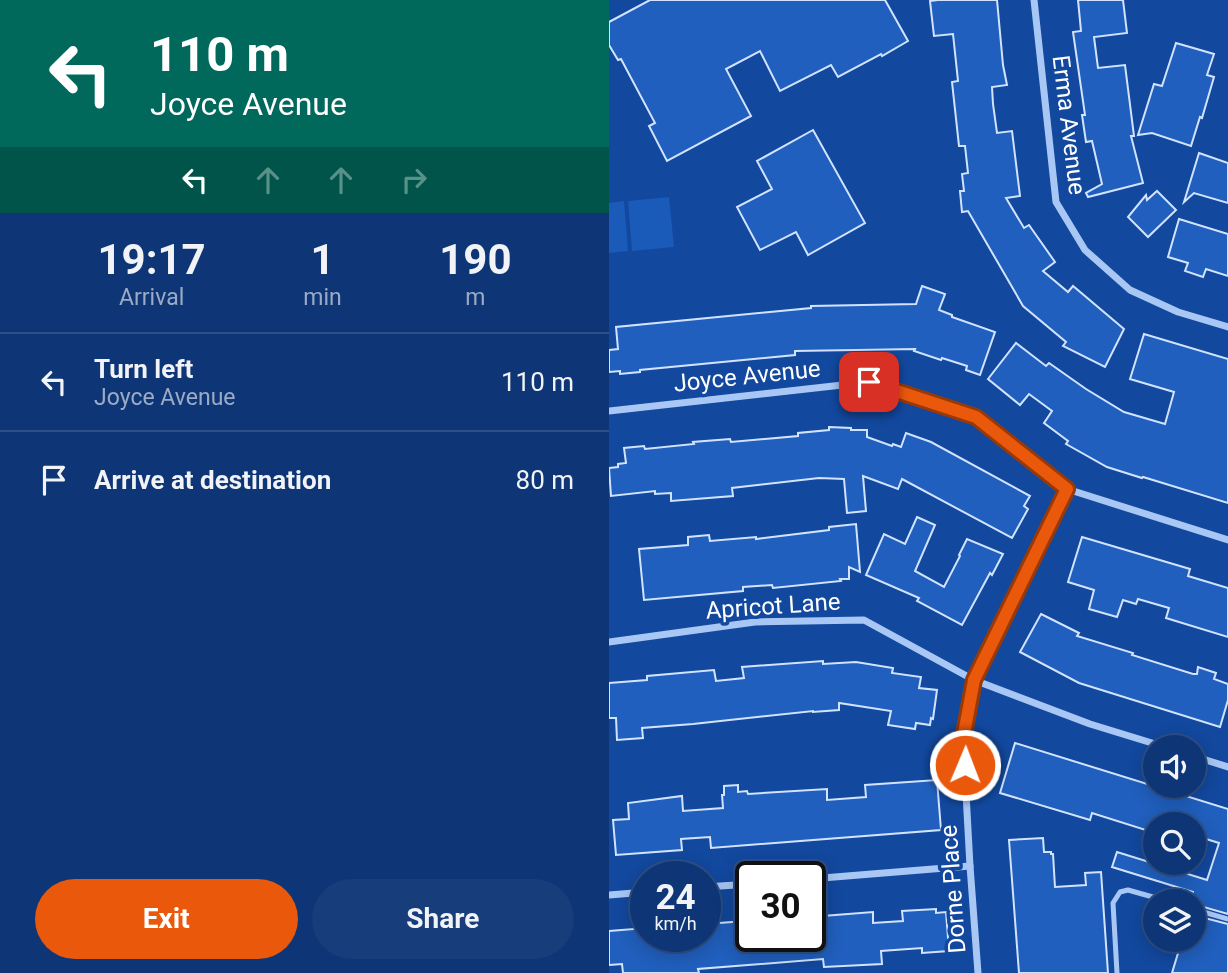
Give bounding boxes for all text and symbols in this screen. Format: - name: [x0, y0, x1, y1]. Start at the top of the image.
- text: 110 m: [150, 26, 289, 83]
- icon: left: [35, 28, 126, 119]
- street label: Erma Avenue: [1047, 54, 1091, 196]
- text: Joyce Avenue: [150, 85, 347, 123]
- icon: left: [176, 161, 214, 199]
- icon: ahead: [249, 161, 287, 199]
- icon: ahead: [322, 161, 360, 199]
- icon: right: [395, 161, 433, 199]
- text: 19:17: [98, 235, 206, 284]
- text: 1: [310, 235, 335, 284]
- text: 190: [439, 235, 512, 284]
- text: Arrival: [119, 284, 184, 311]
- text: min: [303, 284, 342, 311]
- text: m: [465, 284, 485, 311]
- pin: [839, 352, 899, 412]
- text: Turn left: [94, 354, 193, 384]
- street label: Joyce Avenue: [672, 354, 822, 398]
- icon: left: [35, 363, 73, 401]
- icon: arrive: [850, 363, 888, 401]
- text: 110 m: [501, 367, 574, 397]
- text: Joyce Avenue: [94, 384, 236, 411]
- icon: arrive: [35, 461, 73, 499]
- text: Arrive at destination: [94, 465, 331, 495]
- text: 80 m: [516, 465, 574, 495]
- street label: Apricot Lane: [705, 587, 841, 625]
- position arrow: [928, 728, 1002, 802]
- map controls: [1143, 735, 1206, 952]
- button: sound: [1143, 735, 1206, 798]
- button: search: [1143, 812, 1206, 875]
- street label: Dorne Place: [935, 824, 971, 954]
- speed limit sign: 30: [735, 861, 826, 952]
- text: 24: [655, 877, 696, 918]
- button: Exit: [35, 879, 298, 959]
- button: Share: [312, 879, 574, 959]
- button: layers: [1143, 889, 1206, 952]
- text: km/h: [654, 913, 697, 934]

